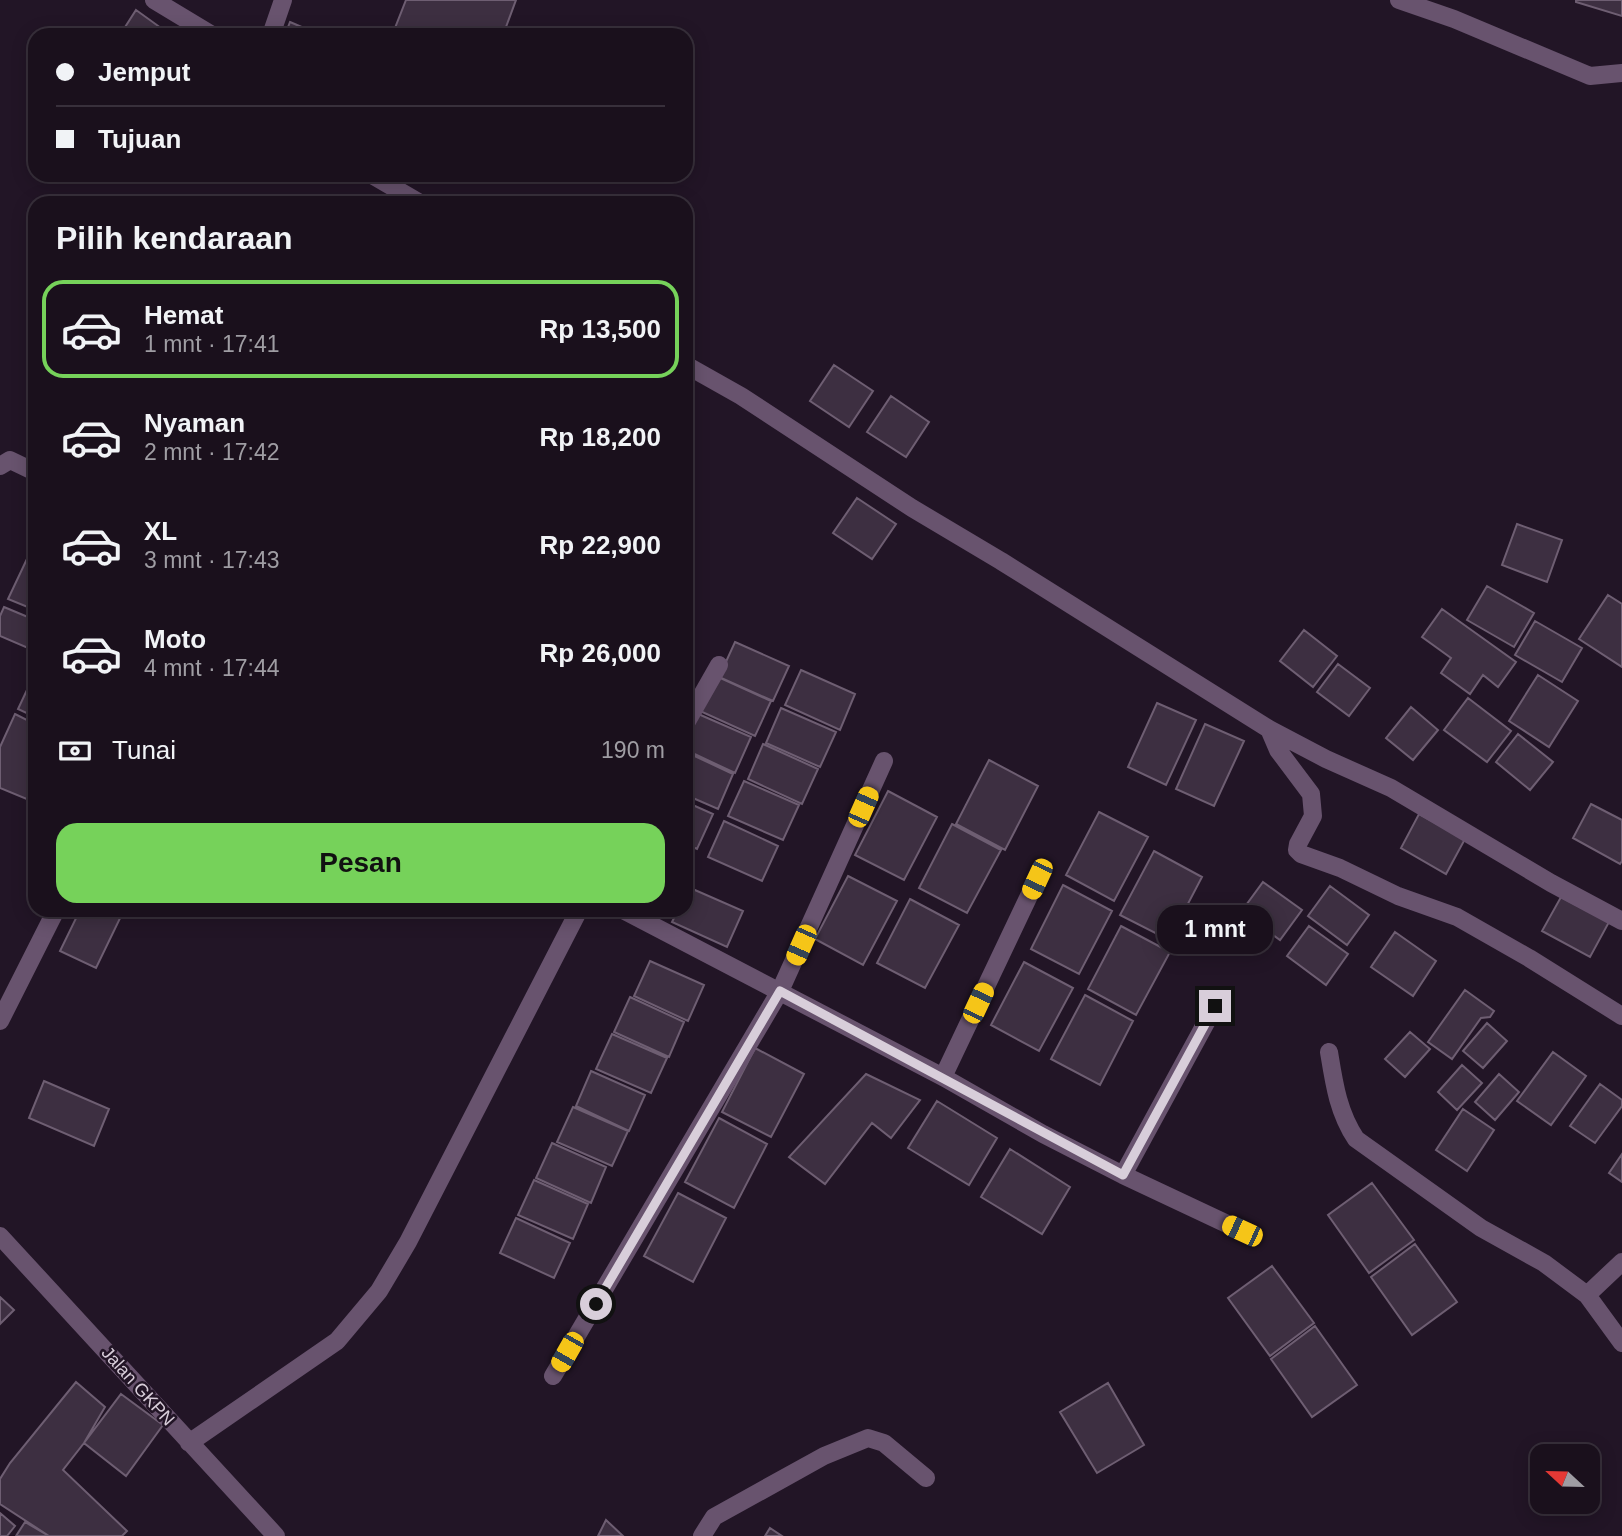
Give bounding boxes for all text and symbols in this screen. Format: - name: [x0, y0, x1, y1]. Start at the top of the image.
- text: Jemput: [98, 57, 190, 87]
- text: Tujuan: [98, 124, 181, 154]
- text: Pilih kendaraan: [56, 220, 293, 256]
- icon: car: [60, 298, 123, 361]
- text: Hemat: [144, 300, 223, 330]
- text: Rp 13,500: [540, 314, 661, 344]
- text: 1 mnt · 17:41: [144, 331, 280, 357]
- icon: car: [60, 406, 123, 469]
- text: Nyaman: [144, 408, 245, 438]
- text: Rp 18,200: [540, 422, 661, 452]
- text: 2 mnt · 17:42: [144, 439, 280, 465]
- icon: car: [60, 514, 123, 577]
- text: XL: [144, 516, 177, 546]
- text: Rp 22,900: [540, 530, 661, 560]
- text: 3 mnt · 17:43: [144, 547, 280, 573]
- icon: car: [60, 622, 123, 685]
- text: Moto: [144, 624, 206, 654]
- text: Rp 26,000: [540, 638, 661, 668]
- text: 4 mnt · 17:44: [144, 655, 280, 681]
- icon: cash: [56, 732, 94, 770]
- text: Tunai: [112, 735, 176, 765]
- text: 190 m: [601, 737, 665, 763]
- car: [845, 784, 882, 830]
- button: Pesan: [56, 823, 665, 903]
- car: [1019, 856, 1056, 902]
- callout: 1 mnt: [1157, 904, 1273, 954]
- text: 1 mnt: [1184, 916, 1246, 942]
- car: [783, 922, 820, 968]
- car: [960, 980, 997, 1026]
- route end: [1199, 990, 1231, 1022]
- car: [1219, 1213, 1266, 1249]
- route start: [580, 1288, 612, 1320]
- car: [548, 1329, 587, 1375]
- street label: Jalan GKPN: [97, 1343, 179, 1429]
- north arrow: [1530, 1444, 1600, 1514]
- map controls: [1530, 1444, 1600, 1514]

